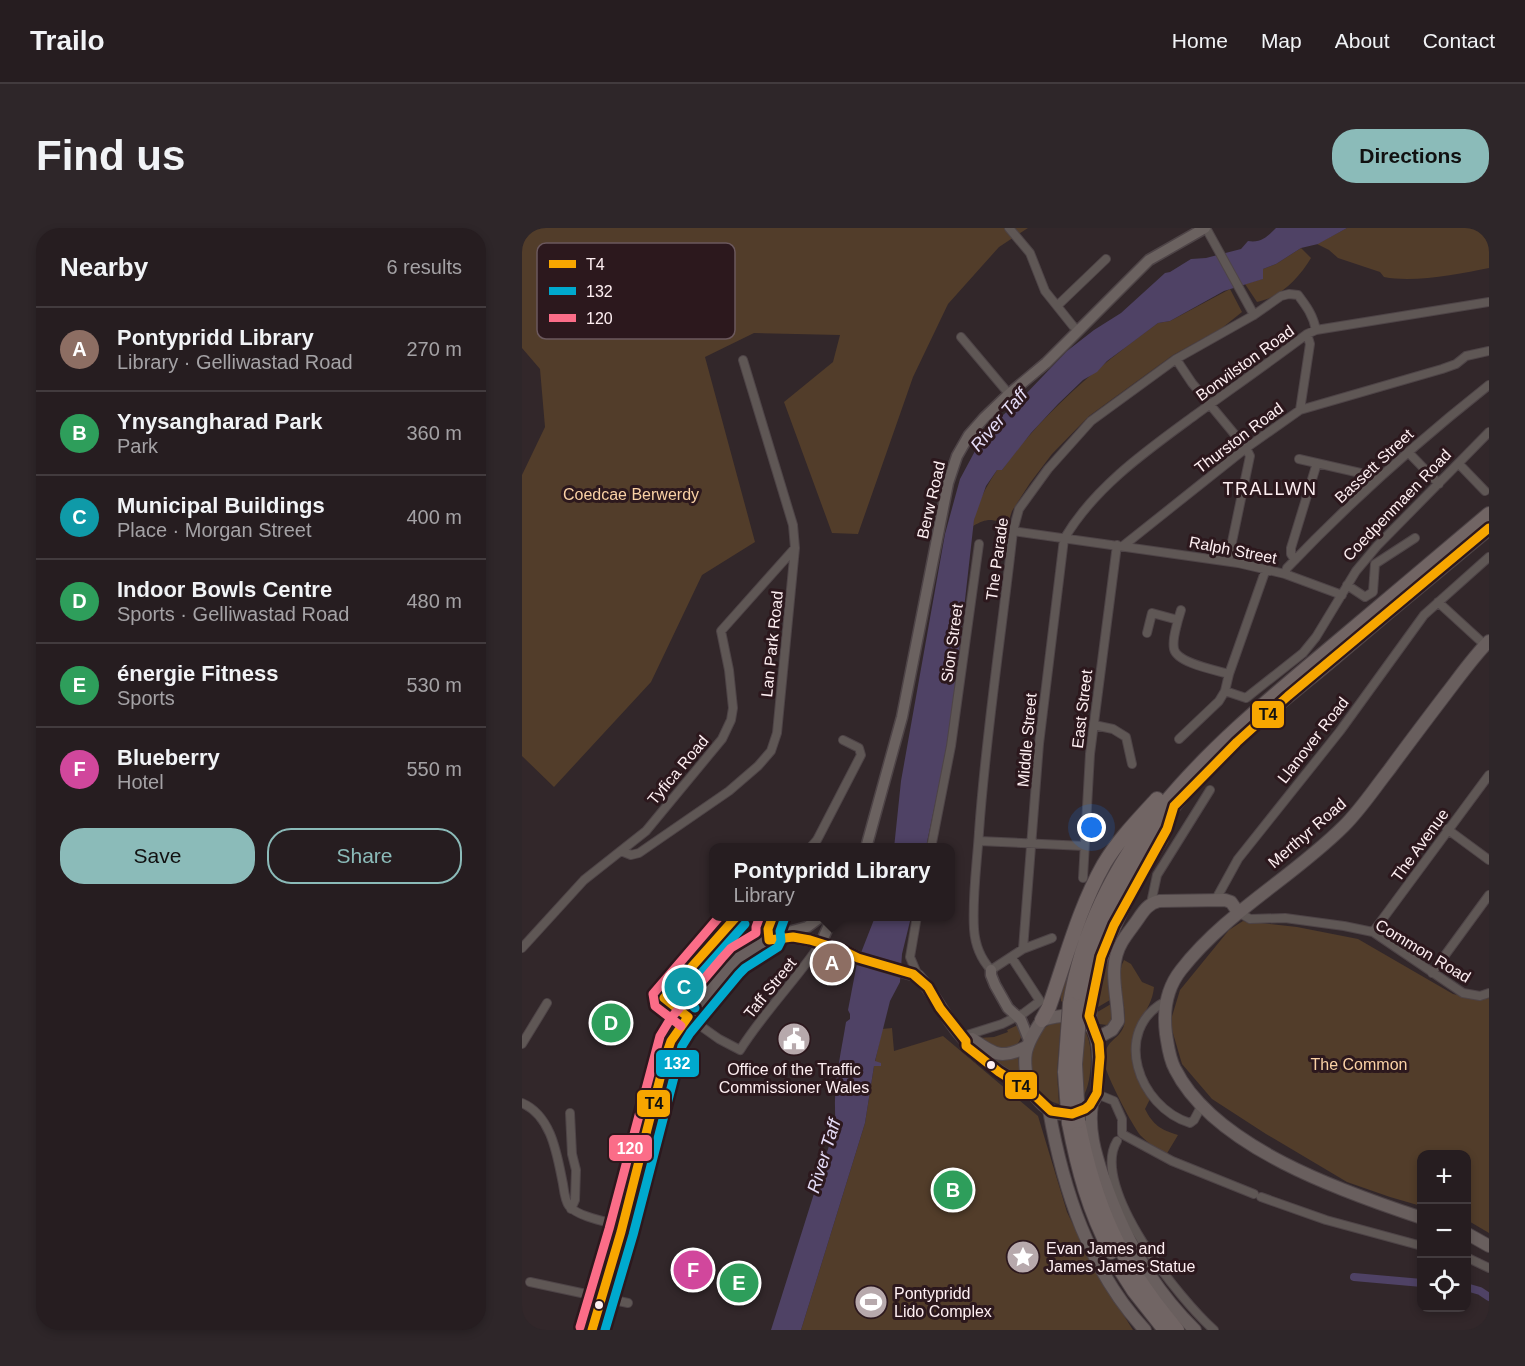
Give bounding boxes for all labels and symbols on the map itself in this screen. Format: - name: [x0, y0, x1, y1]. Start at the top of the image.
- legend: [537, 243, 735, 339]
- text: T4: [586, 256, 605, 273]
- text: 132: [586, 283, 613, 300]
- text: 120: [586, 310, 613, 327]
- street label: Bonvilston Road: [1193, 322, 1297, 404]
- water label: River Taff: [966, 383, 1033, 455]
- street label: Thurston Road: [1192, 399, 1286, 477]
- street label: Bassett Street: [1331, 425, 1417, 506]
- street label: Coedpenmaen Road: [1340, 446, 1454, 564]
- street label: Berw Road: [914, 460, 948, 540]
- district label: TRALLWN: [1222, 479, 1318, 499]
- park label: Coedcae Berwerdy: [563, 486, 699, 503]
- street label: The Parade: [983, 516, 1011, 602]
- street label: Ralph Street: [1188, 533, 1279, 567]
- street label: Lan Park Road: [758, 590, 786, 698]
- street label: Sion Street: [938, 602, 966, 683]
- street label: East Street: [1069, 668, 1095, 749]
- street label: Middle Street: [1014, 692, 1040, 788]
- street label: Llanover Road: [1274, 694, 1352, 786]
- line badge: T4: [1251, 700, 1285, 729]
- text: T4: [1259, 706, 1277, 723]
- street label: Tyfica Road: [644, 732, 712, 808]
- street label: Merthyr Road: [1265, 795, 1349, 871]
- street label: The Avenue: [1388, 805, 1452, 884]
- your location: [1077, 813, 1106, 842]
- street label: Common Road: [1373, 916, 1473, 986]
- pin: A: [812, 940, 852, 986]
- street label: Taff Street: [741, 954, 800, 1022]
- pin: C: [664, 964, 704, 1010]
- pin: D: [592, 1000, 631, 1046]
- public building icon: Office of the Traffic Commissioner Wales: [776, 1021, 812, 1057]
- line badge: 132: [655, 1049, 700, 1078]
- text: 132: [664, 1055, 690, 1072]
- park label: The Common: [1311, 1056, 1407, 1073]
- unlabelled marker: [985, 1059, 997, 1071]
- place label: Office of the Traffic Commissioner Wales: [719, 1061, 869, 1096]
- line badge: T4: [1004, 1071, 1038, 1100]
- text: T4: [1012, 1078, 1030, 1095]
- line badge: T4: [636, 1089, 671, 1118]
- text: T4: [645, 1095, 663, 1112]
- water label: River Taff: [803, 1115, 845, 1195]
- line badge: 120: [608, 1134, 653, 1162]
- text: 120: [617, 1140, 643, 1157]
- pin: B: [934, 1168, 972, 1212]
- place icon: Evan James and James James Statue: [1005, 1239, 1041, 1275]
- place label: Evan James and James James Statue: [1046, 1240, 1196, 1275]
- pin: F: [674, 1248, 712, 1292]
- pin: E: [720, 1260, 758, 1306]
- sports icon: Pontypridd Lido Complex: [853, 1284, 889, 1320]
- place label: Pontypridd Lido Complex: [894, 1285, 992, 1320]
- unlabelled marker: [593, 1299, 605, 1311]

